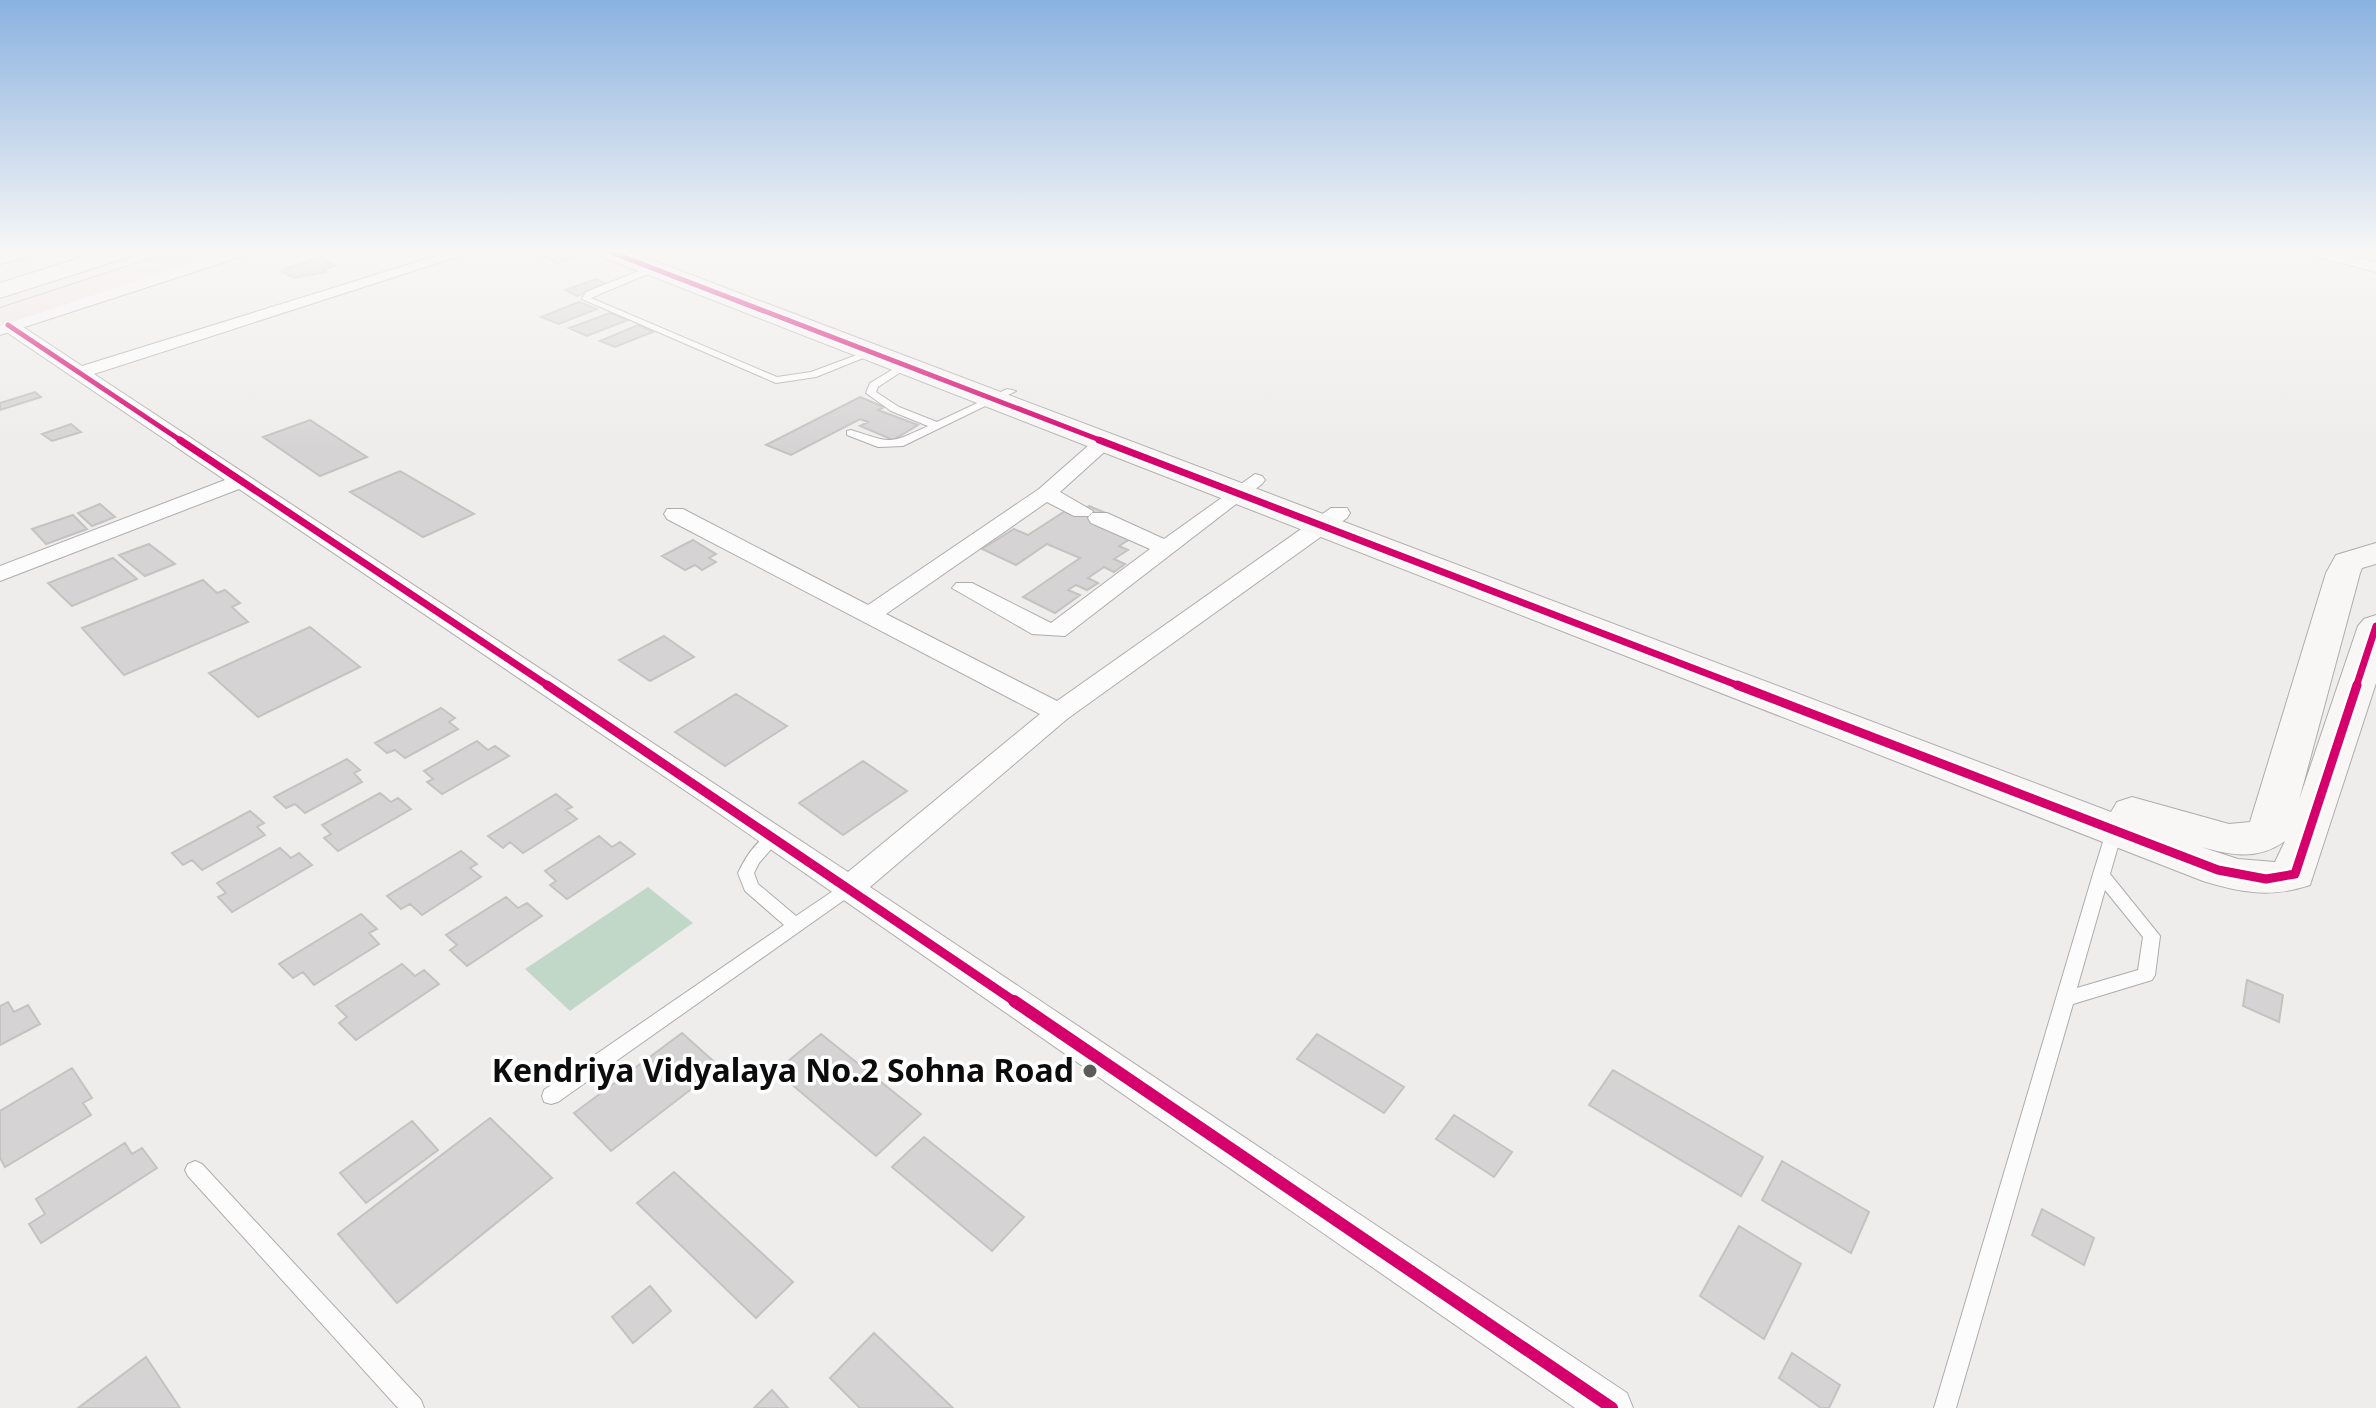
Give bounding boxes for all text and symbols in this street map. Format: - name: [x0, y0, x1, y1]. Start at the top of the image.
- place label: Kendriya Vidyalaya No.2 Sohna Road: [492, 1048, 1074, 1091]
- marker: Kendriya Vidyalaya No.2 Sohna Road: [1081, 1062, 1099, 1080]

